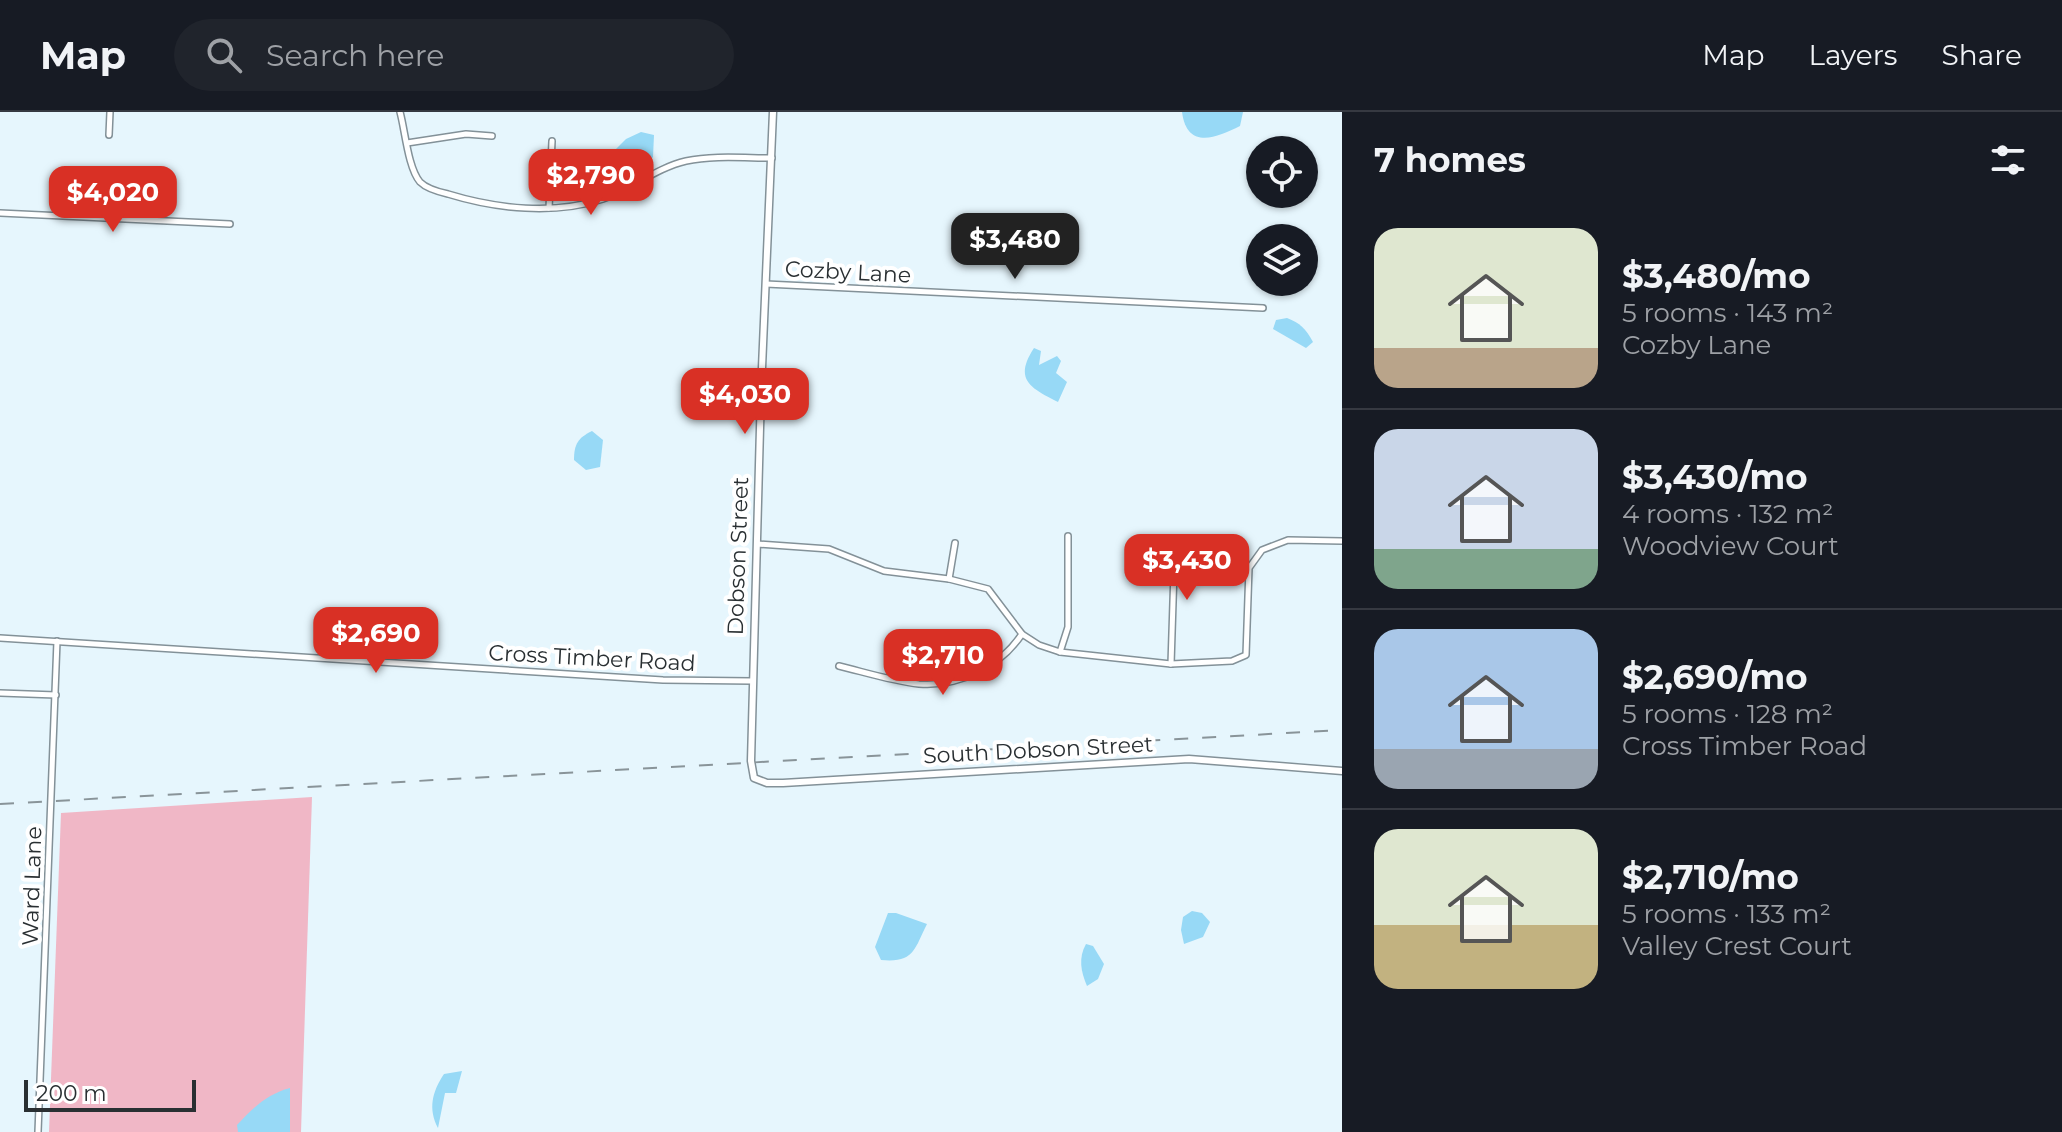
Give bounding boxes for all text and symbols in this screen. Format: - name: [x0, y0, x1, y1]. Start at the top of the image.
- search box: [174, 19, 734, 91]
- text: Map: [40, 32, 126, 79]
- icon: search: [202, 33, 246, 77]
- text: Search here: [266, 37, 444, 74]
- text: Map: [1702, 38, 1765, 72]
- text: Layers: [1809, 38, 1898, 72]
- text: Share: [1942, 38, 2022, 72]
- map controls: [1246, 136, 1318, 296]
- button: locate: [1246, 136, 1318, 208]
- icon: filters: [1986, 138, 2030, 182]
- text: 7 homes: [1374, 139, 1526, 181]
- pin: $2,790: [526, 149, 656, 217]
- text: $2,790: [547, 159, 635, 191]
- pin: $4,020: [48, 166, 178, 234]
- text: $4,020: [67, 176, 159, 208]
- pin: $3,480: [950, 213, 1080, 281]
- text: $3,480: [969, 223, 1061, 255]
- button: layers: [1246, 224, 1318, 296]
- street label: Cozby Lane: [784, 255, 912, 289]
- text: $3,480/mo: [1622, 255, 1810, 297]
- icon: home: [1438, 260, 1534, 356]
- text: 5 rooms · 143 m²: [1622, 297, 1833, 329]
- text: Cozby Lane: [1622, 329, 1771, 361]
- pin: $4,030: [680, 368, 810, 436]
- text: $4,030: [699, 378, 791, 410]
- text: $3,430/mo: [1622, 456, 1808, 498]
- icon: home: [1438, 461, 1534, 557]
- street label: Dobson Street: [722, 476, 754, 636]
- text: 4 rooms · 132 m²: [1622, 498, 1833, 530]
- text: Woodview Court: [1622, 530, 1839, 562]
- pin: $3,430: [1122, 534, 1252, 602]
- text: $3,430: [1142, 544, 1232, 576]
- pin: $2,690: [311, 607, 441, 675]
- text: $2,690: [331, 617, 421, 649]
- pin: $2,710: [878, 629, 1008, 697]
- street label: Cross Timber Road: [488, 639, 696, 677]
- text: $2,710: [902, 639, 984, 671]
- text: $2,690/mo: [1622, 656, 1808, 698]
- icon: home: [1438, 661, 1534, 757]
- text: 5 rooms · 128 m²: [1622, 698, 1833, 730]
- street label: South Dobson Street: [922, 730, 1154, 770]
- text: Cross Timber Road: [1622, 730, 1867, 762]
- street label: Ward Lane: [16, 826, 48, 946]
- text: $2,710/mo: [1622, 856, 1799, 898]
- icon: home: [1438, 861, 1534, 957]
- text: 5 rooms · 133 m²: [1622, 898, 1831, 930]
- text: Valley Crest Court: [1622, 930, 1852, 962]
- scale bar: [24, 1076, 196, 1112]
- text: 200 m: [36, 1080, 107, 1107]

